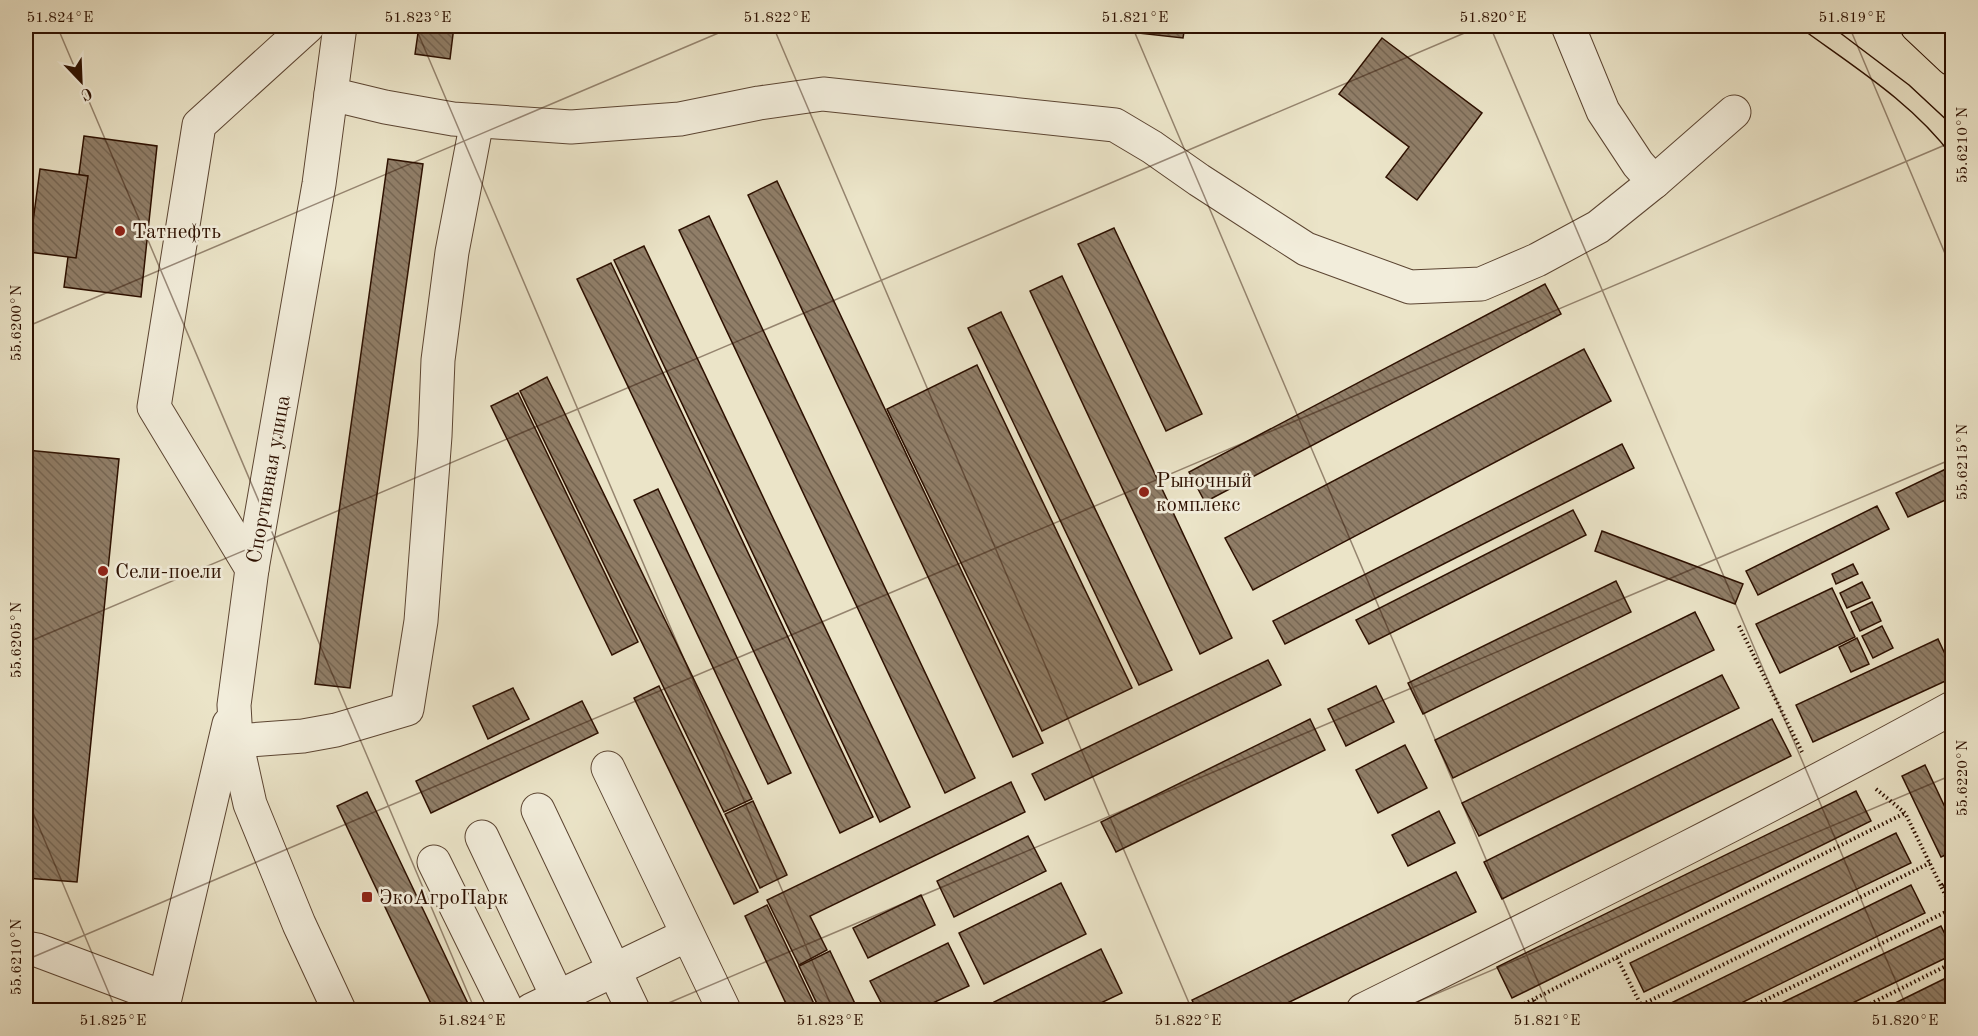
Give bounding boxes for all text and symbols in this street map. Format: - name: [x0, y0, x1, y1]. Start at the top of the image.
- text: 51.824°E: [27, 11, 93, 26]
- text: 51.823°E: [385, 11, 451, 26]
- text: 51.822°E: [744, 11, 810, 26]
- text: 51.821°E: [1102, 11, 1168, 26]
- text: 51.820°E: [1460, 11, 1526, 26]
- text: 51.819°E: [1819, 11, 1885, 26]
- north arrow: [51, 51, 111, 111]
- text: С: [78, 84, 94, 102]
- text: 55.6210°N: [1956, 106, 1971, 183]
- place label: Татнефть: [132, 222, 221, 243]
- marker: Татнефть: [113, 224, 127, 238]
- text: 55.6200°N: [10, 284, 25, 361]
- street label: Спортивная улица: [244, 393, 295, 565]
- text: 55.6215°N: [1956, 423, 1971, 500]
- place label: Рыночный комплекс: [1156, 471, 1252, 516]
- marker: Рыночный комплекс: [1137, 485, 1151, 499]
- place label: Сели-поели: [115, 562, 222, 583]
- marker: Сели-поели: [96, 564, 110, 578]
- text: 55.6205°N: [10, 601, 25, 678]
- text: 55.6220°N: [1956, 739, 1971, 816]
- place label: ЭкоАгроПарк: [379, 888, 509, 909]
- marker: ЭкоАгроПарк: [360, 890, 374, 904]
- text: 55.6210°N: [10, 918, 25, 995]
- text: 51.825°E: [80, 1014, 146, 1029]
- text: 51.824°E: [439, 1014, 505, 1029]
- text: 51.823°E: [797, 1014, 863, 1029]
- text: 51.822°E: [1155, 1014, 1221, 1029]
- text: 51.821°E: [1514, 1014, 1580, 1029]
- text: 51.820°E: [1872, 1014, 1938, 1029]

